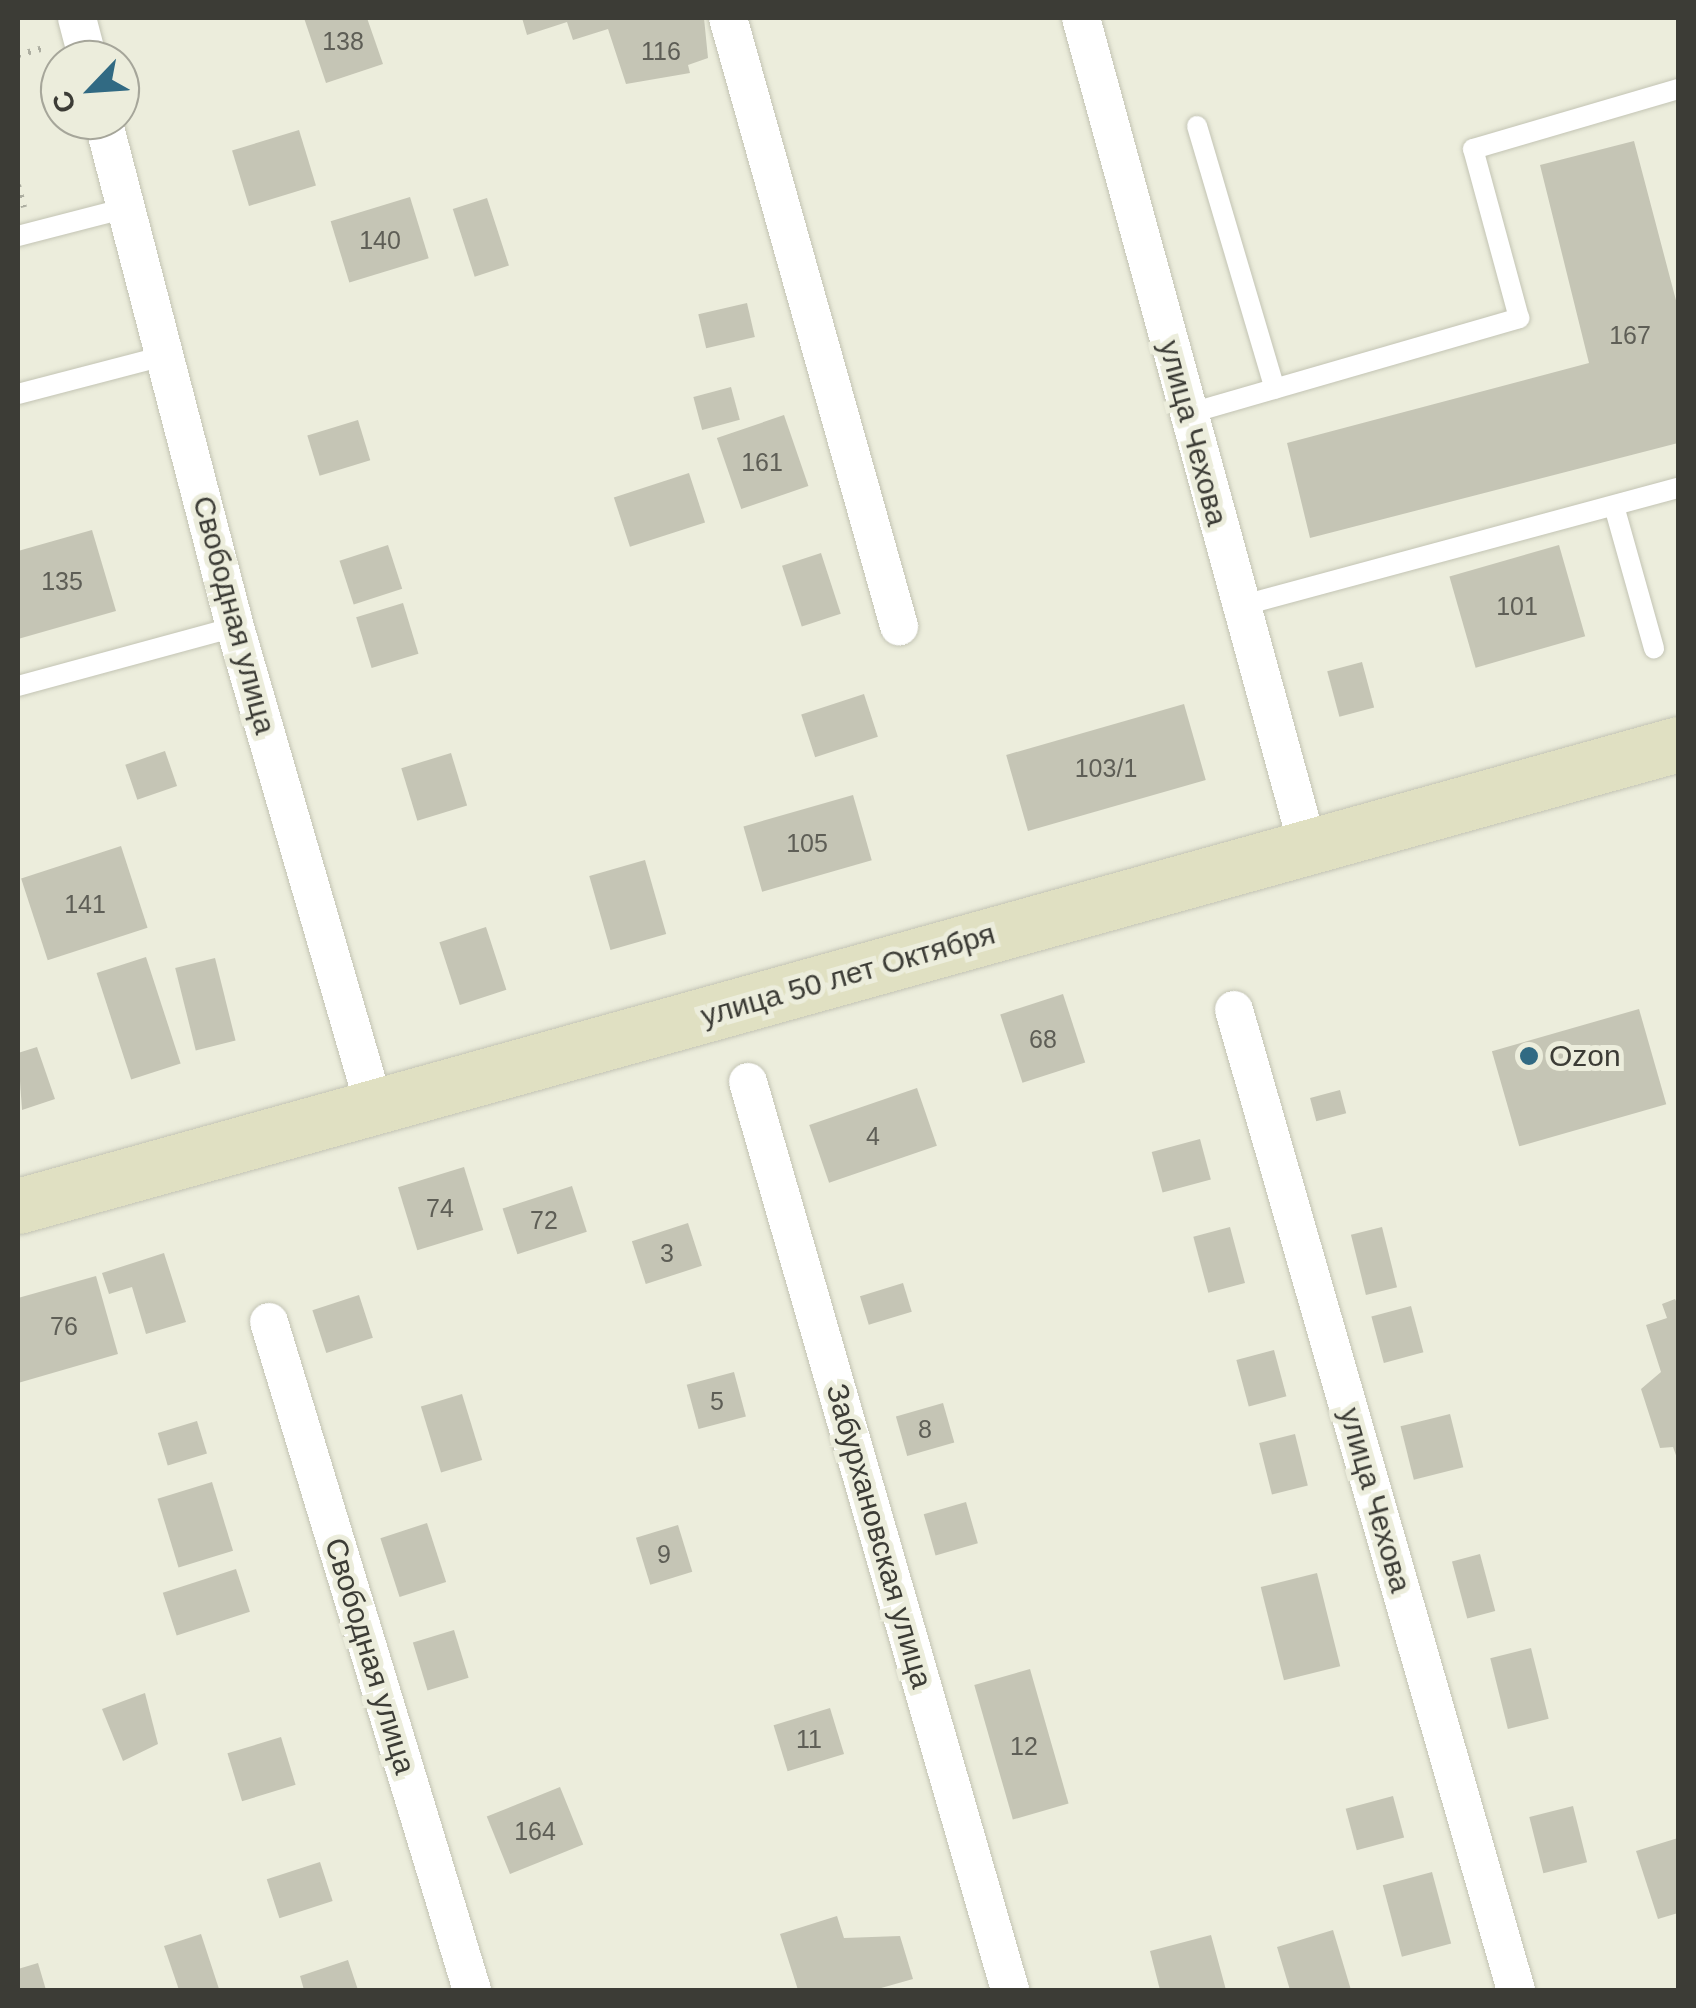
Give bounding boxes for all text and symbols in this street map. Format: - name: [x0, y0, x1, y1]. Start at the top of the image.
- house number: 138: [322, 26, 364, 56]
- house number: 116: [641, 36, 681, 66]
- north arrow: [40, 40, 140, 140]
- text: С: [46, 86, 82, 118]
- house number: 140: [359, 225, 401, 255]
- house number: 167: [1609, 320, 1651, 350]
- street label: улица Чехова: [1151, 336, 1235, 530]
- house number: 161: [741, 447, 783, 477]
- street label: Свободная улица: [185, 492, 283, 738]
- house number: 135: [41, 566, 83, 596]
- house number: 101: [1496, 591, 1538, 621]
- house number: 103/1: [1075, 753, 1137, 783]
- house number: 105: [786, 828, 828, 858]
- house number: 141: [64, 889, 106, 919]
- street label: улица 50 лет Октября: [697, 916, 999, 1034]
- house number: 68: [1029, 1024, 1057, 1054]
- place label: Ozon: [1549, 1038, 1621, 1074]
- marker: Ozon: [1518, 1045, 1540, 1067]
- house number: 4: [866, 1121, 880, 1151]
- house number: 74: [426, 1193, 454, 1223]
- house number: 72: [530, 1205, 558, 1235]
- house number: 3: [660, 1238, 674, 1268]
- house number: 76: [50, 1311, 78, 1341]
- street label: Забурхановская улица: [818, 1380, 940, 1692]
- house number: 5: [710, 1386, 724, 1416]
- street label: улица Чехова: [1331, 1403, 1419, 1597]
- house number: 8: [918, 1414, 932, 1444]
- street label: Свободная улица: [317, 1534, 423, 1778]
- house number: 9: [657, 1539, 671, 1569]
- house number: 11: [796, 1724, 822, 1754]
- house number: 12: [1010, 1731, 1038, 1761]
- house number: 164: [514, 1816, 556, 1846]

